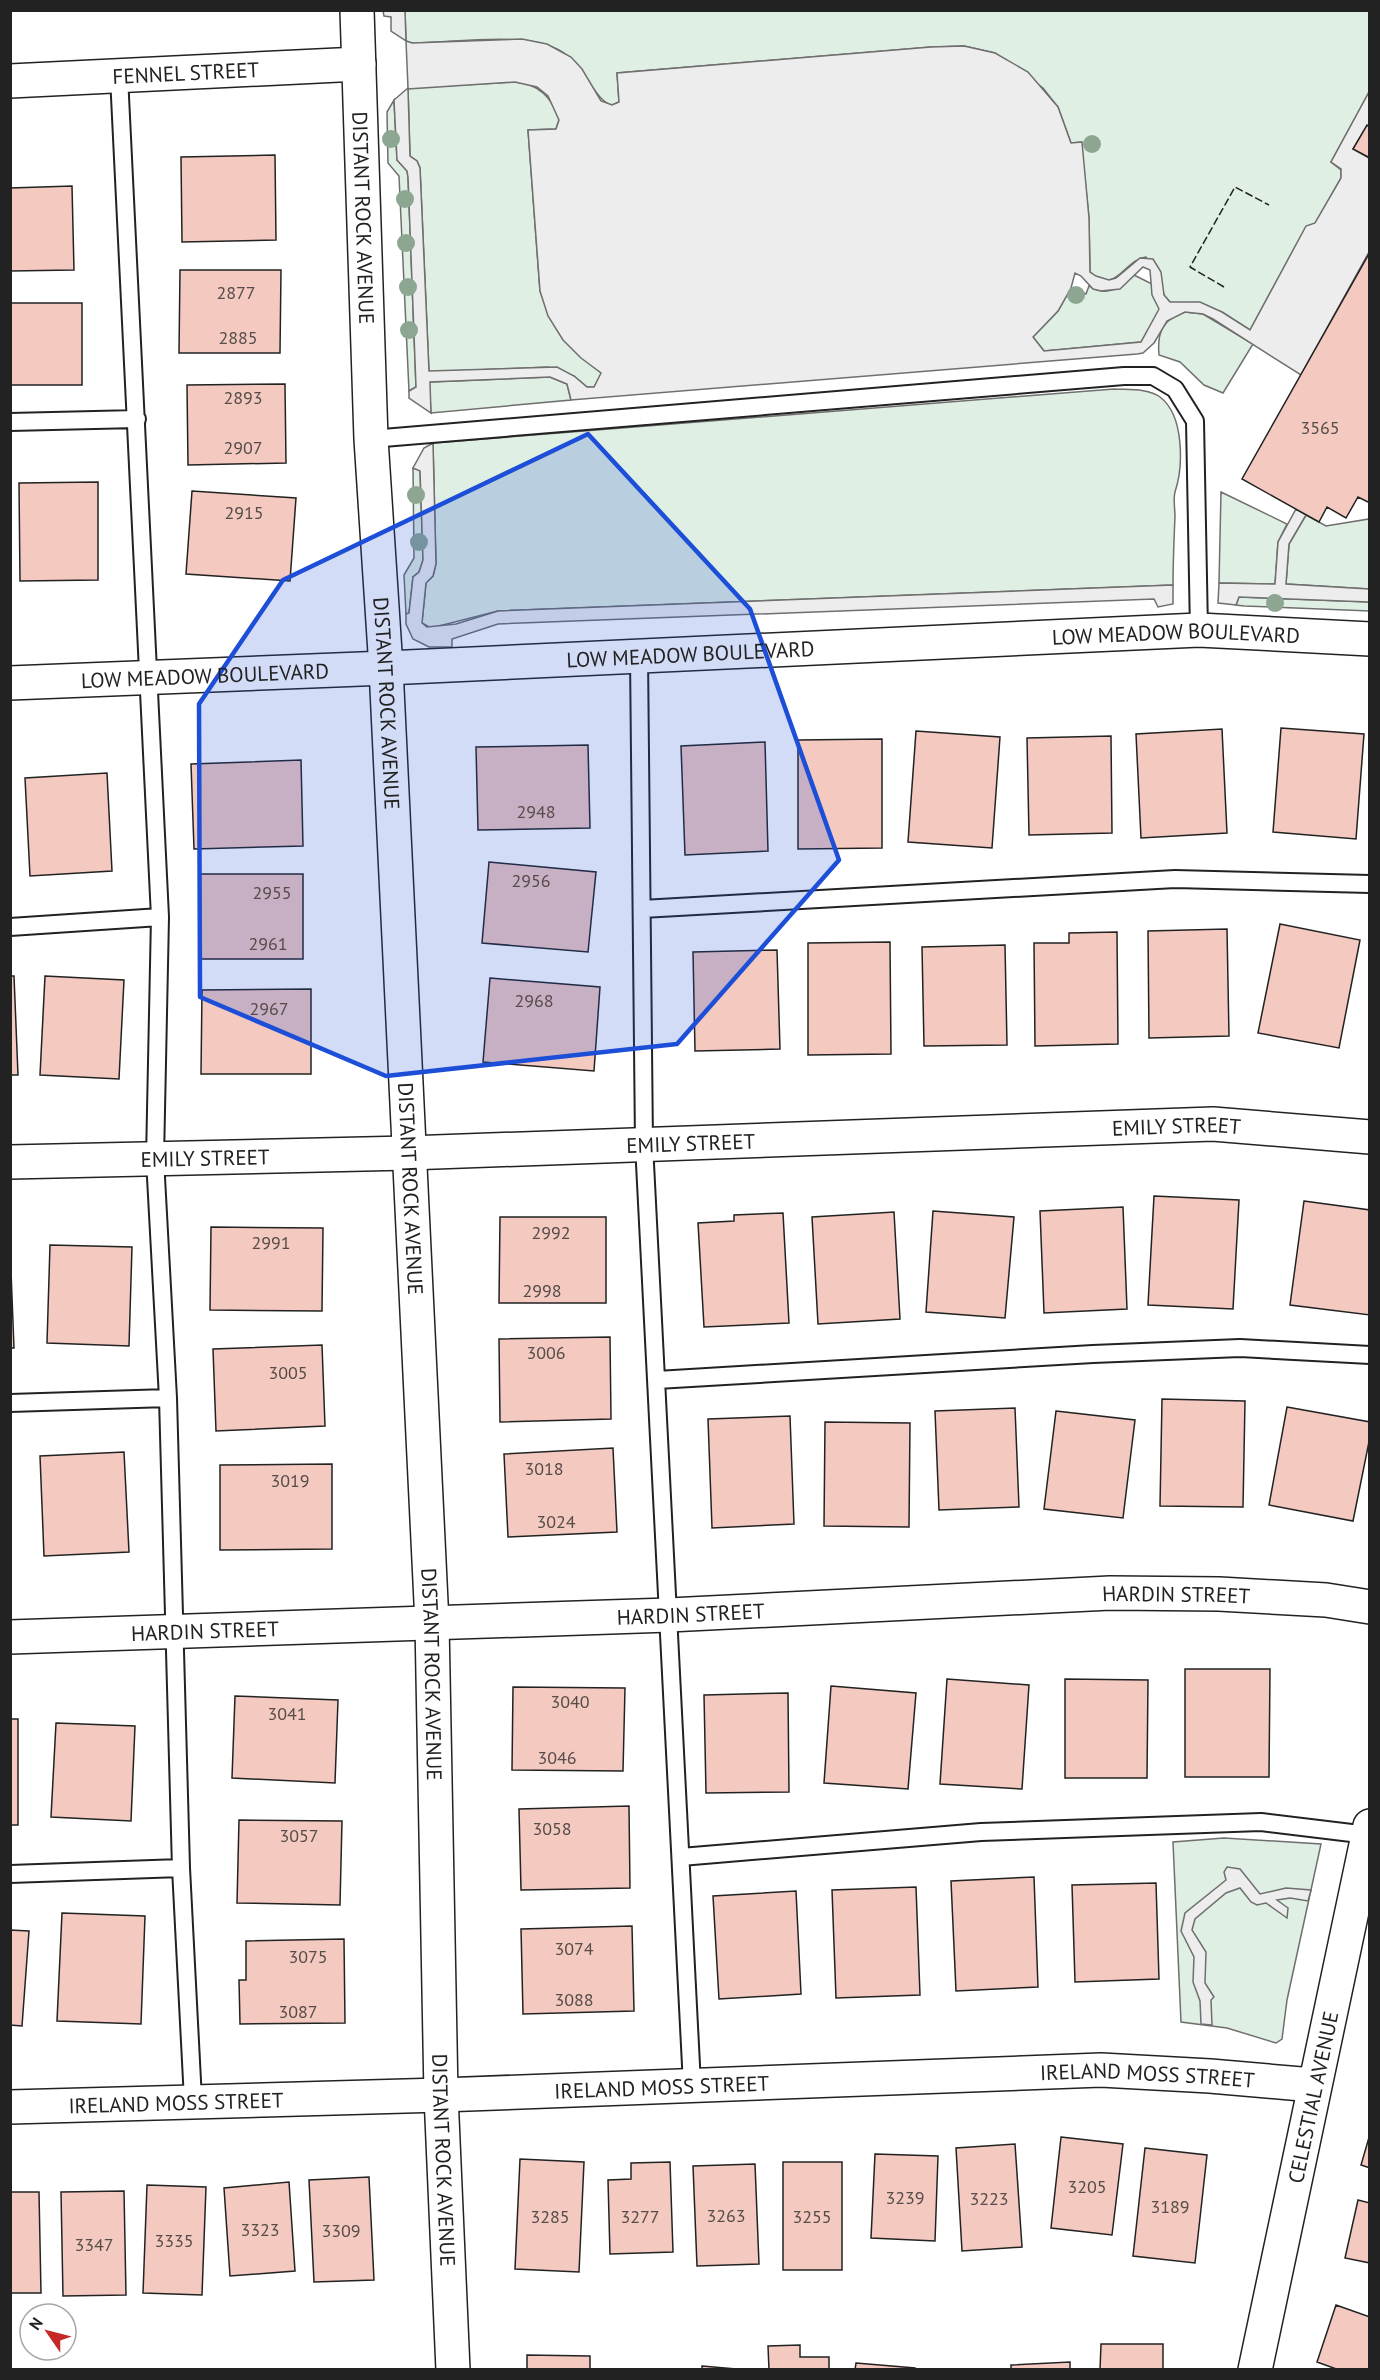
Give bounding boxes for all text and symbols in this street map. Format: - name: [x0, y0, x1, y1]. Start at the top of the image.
- street label: FENNEL STREET: [112, 55, 260, 89]
- street label: DISTANT ROCK AVENUE: [347, 111, 381, 325]
- house number: 2877: [216, 281, 256, 304]
- house number: 2885: [218, 326, 258, 349]
- house number: 2893: [223, 386, 263, 409]
- house number: 3565: [1300, 416, 1340, 439]
- house number: 2907: [223, 436, 263, 459]
- house number: 2915: [224, 501, 264, 524]
- street label: DISTANT ROCK AVENUE: [368, 596, 406, 810]
- street label: LOW MEADOW BOULEVARD: [1051, 616, 1301, 650]
- street label: LOW MEADOW BOULEVARD: [566, 634, 815, 673]
- street label: LOW MEADOW BOULEVARD: [80, 657, 329, 694]
- house number: 2948: [516, 800, 556, 823]
- house number: 2956: [511, 869, 551, 892]
- house number: 2955: [252, 881, 292, 904]
- house number: 2961: [248, 932, 288, 955]
- house number: 2968: [514, 989, 554, 1012]
- house number: 2967: [249, 997, 289, 1020]
- street label: DISTANT ROCK AVENUE: [392, 1082, 430, 1296]
- street label: EMILY STREET: [1111, 1110, 1242, 1141]
- street label: EMILY STREET: [626, 1127, 756, 1159]
- street label: EMILY STREET: [140, 1143, 270, 1173]
- house number: 2992: [531, 1221, 571, 1244]
- house number: 2991: [251, 1231, 291, 1254]
- house number: 2998: [522, 1279, 562, 1302]
- house number: 3006: [526, 1341, 566, 1364]
- house number: 3005: [268, 1361, 308, 1384]
- house number: 3018: [524, 1457, 564, 1480]
- house number: 3019: [270, 1469, 310, 1492]
- house number: 3024: [536, 1510, 576, 1533]
- street label: DISTANT ROCK AVENUE: [416, 1567, 449, 1781]
- street label: HARDIN STREET: [1101, 1579, 1251, 1609]
- street label: HARDIN STREET: [616, 1597, 766, 1630]
- street label: HARDIN STREET: [130, 1615, 280, 1646]
- house number: 3040: [550, 1690, 590, 1713]
- house number: 3041: [267, 1702, 307, 1725]
- house number: 3046: [537, 1746, 577, 1769]
- house number: 3058: [532, 1817, 572, 1840]
- house number: 3057: [279, 1824, 319, 1847]
- house number: 3074: [554, 1937, 594, 1960]
- house number: 3075: [288, 1945, 328, 1968]
- house number: 3088: [554, 1988, 594, 2011]
- house number: 3087: [278, 2000, 318, 2023]
- street label: CELESTIAL AVENUE: [1281, 2009, 1344, 2186]
- street label: DISTANT ROCK AVENUE: [427, 2053, 462, 2267]
- street label: IRELAND MOSS STREET: [1039, 2056, 1256, 2093]
- street label: IRELAND MOSS STREET: [554, 2069, 770, 2104]
- street label: IRELAND MOSS STREET: [68, 2086, 284, 2119]
- house number: 3205: [1067, 2175, 1107, 2198]
- house number: 3239: [885, 2186, 925, 2209]
- house number: 3223: [969, 2187, 1009, 2210]
- house number: 3189: [1150, 2195, 1190, 2218]
- house number: 3263: [706, 2204, 746, 2227]
- house number: 3285: [530, 2205, 570, 2228]
- house number: 3277: [620, 2205, 660, 2228]
- house number: 3255: [792, 2205, 832, 2228]
- house number: 3323: [240, 2218, 280, 2241]
- house number: 3309: [321, 2219, 361, 2242]
- house number: 3335: [154, 2229, 194, 2252]
- house number: 3347: [74, 2233, 114, 2256]
- north arrow: [18, 2302, 78, 2362]
- text: N: [25, 2313, 47, 2333]

